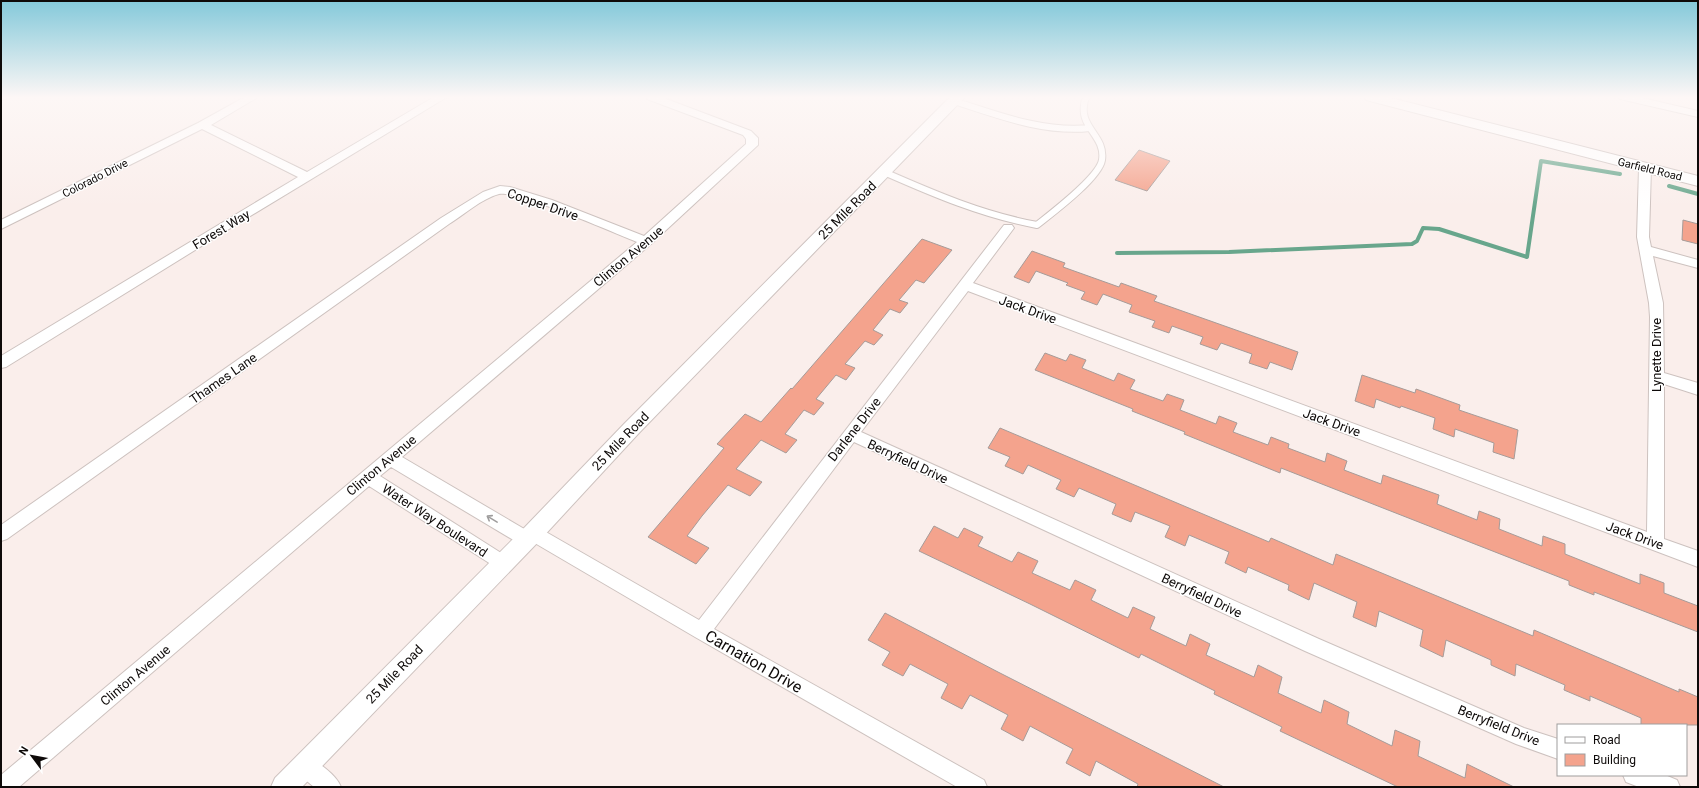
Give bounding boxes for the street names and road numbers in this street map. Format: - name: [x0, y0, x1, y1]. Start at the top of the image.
- street label: Garfield Road: [1616, 155, 1683, 184]
- street label: Colorado Drive: [60, 156, 130, 201]
- street label: 25 Mile Road: [815, 178, 879, 242]
- street label: Copper Drive: [505, 185, 580, 224]
- street label: Forest Way: [190, 206, 253, 252]
- street label: Clinton Avenue: [590, 223, 666, 290]
- street label: Jack Drive: [997, 292, 1059, 327]
- street label: Lynette Drive: [1649, 318, 1664, 392]
- street label: Thames Lane: [187, 350, 260, 407]
- street label: Darlene Drive: [825, 394, 884, 464]
- street label: Jack Drive: [1301, 405, 1363, 440]
- street label: 25 Mile Road: [589, 409, 652, 474]
- street label: Clinton Avenue: [343, 432, 419, 499]
- street label: Berryfield Drive: [865, 436, 951, 487]
- street label: Water Way Boulevard: [379, 481, 490, 560]
- street label: Jack Drive: [1604, 518, 1666, 553]
- street label: Berryfield Drive: [1159, 570, 1245, 621]
- street label: Carnation Drive: [702, 626, 806, 697]
- street label: Clinton Avenue: [97, 642, 173, 709]
- street label: 25 Mile Road: [363, 642, 426, 707]
- street label: Berryfield Drive: [1456, 702, 1542, 749]

